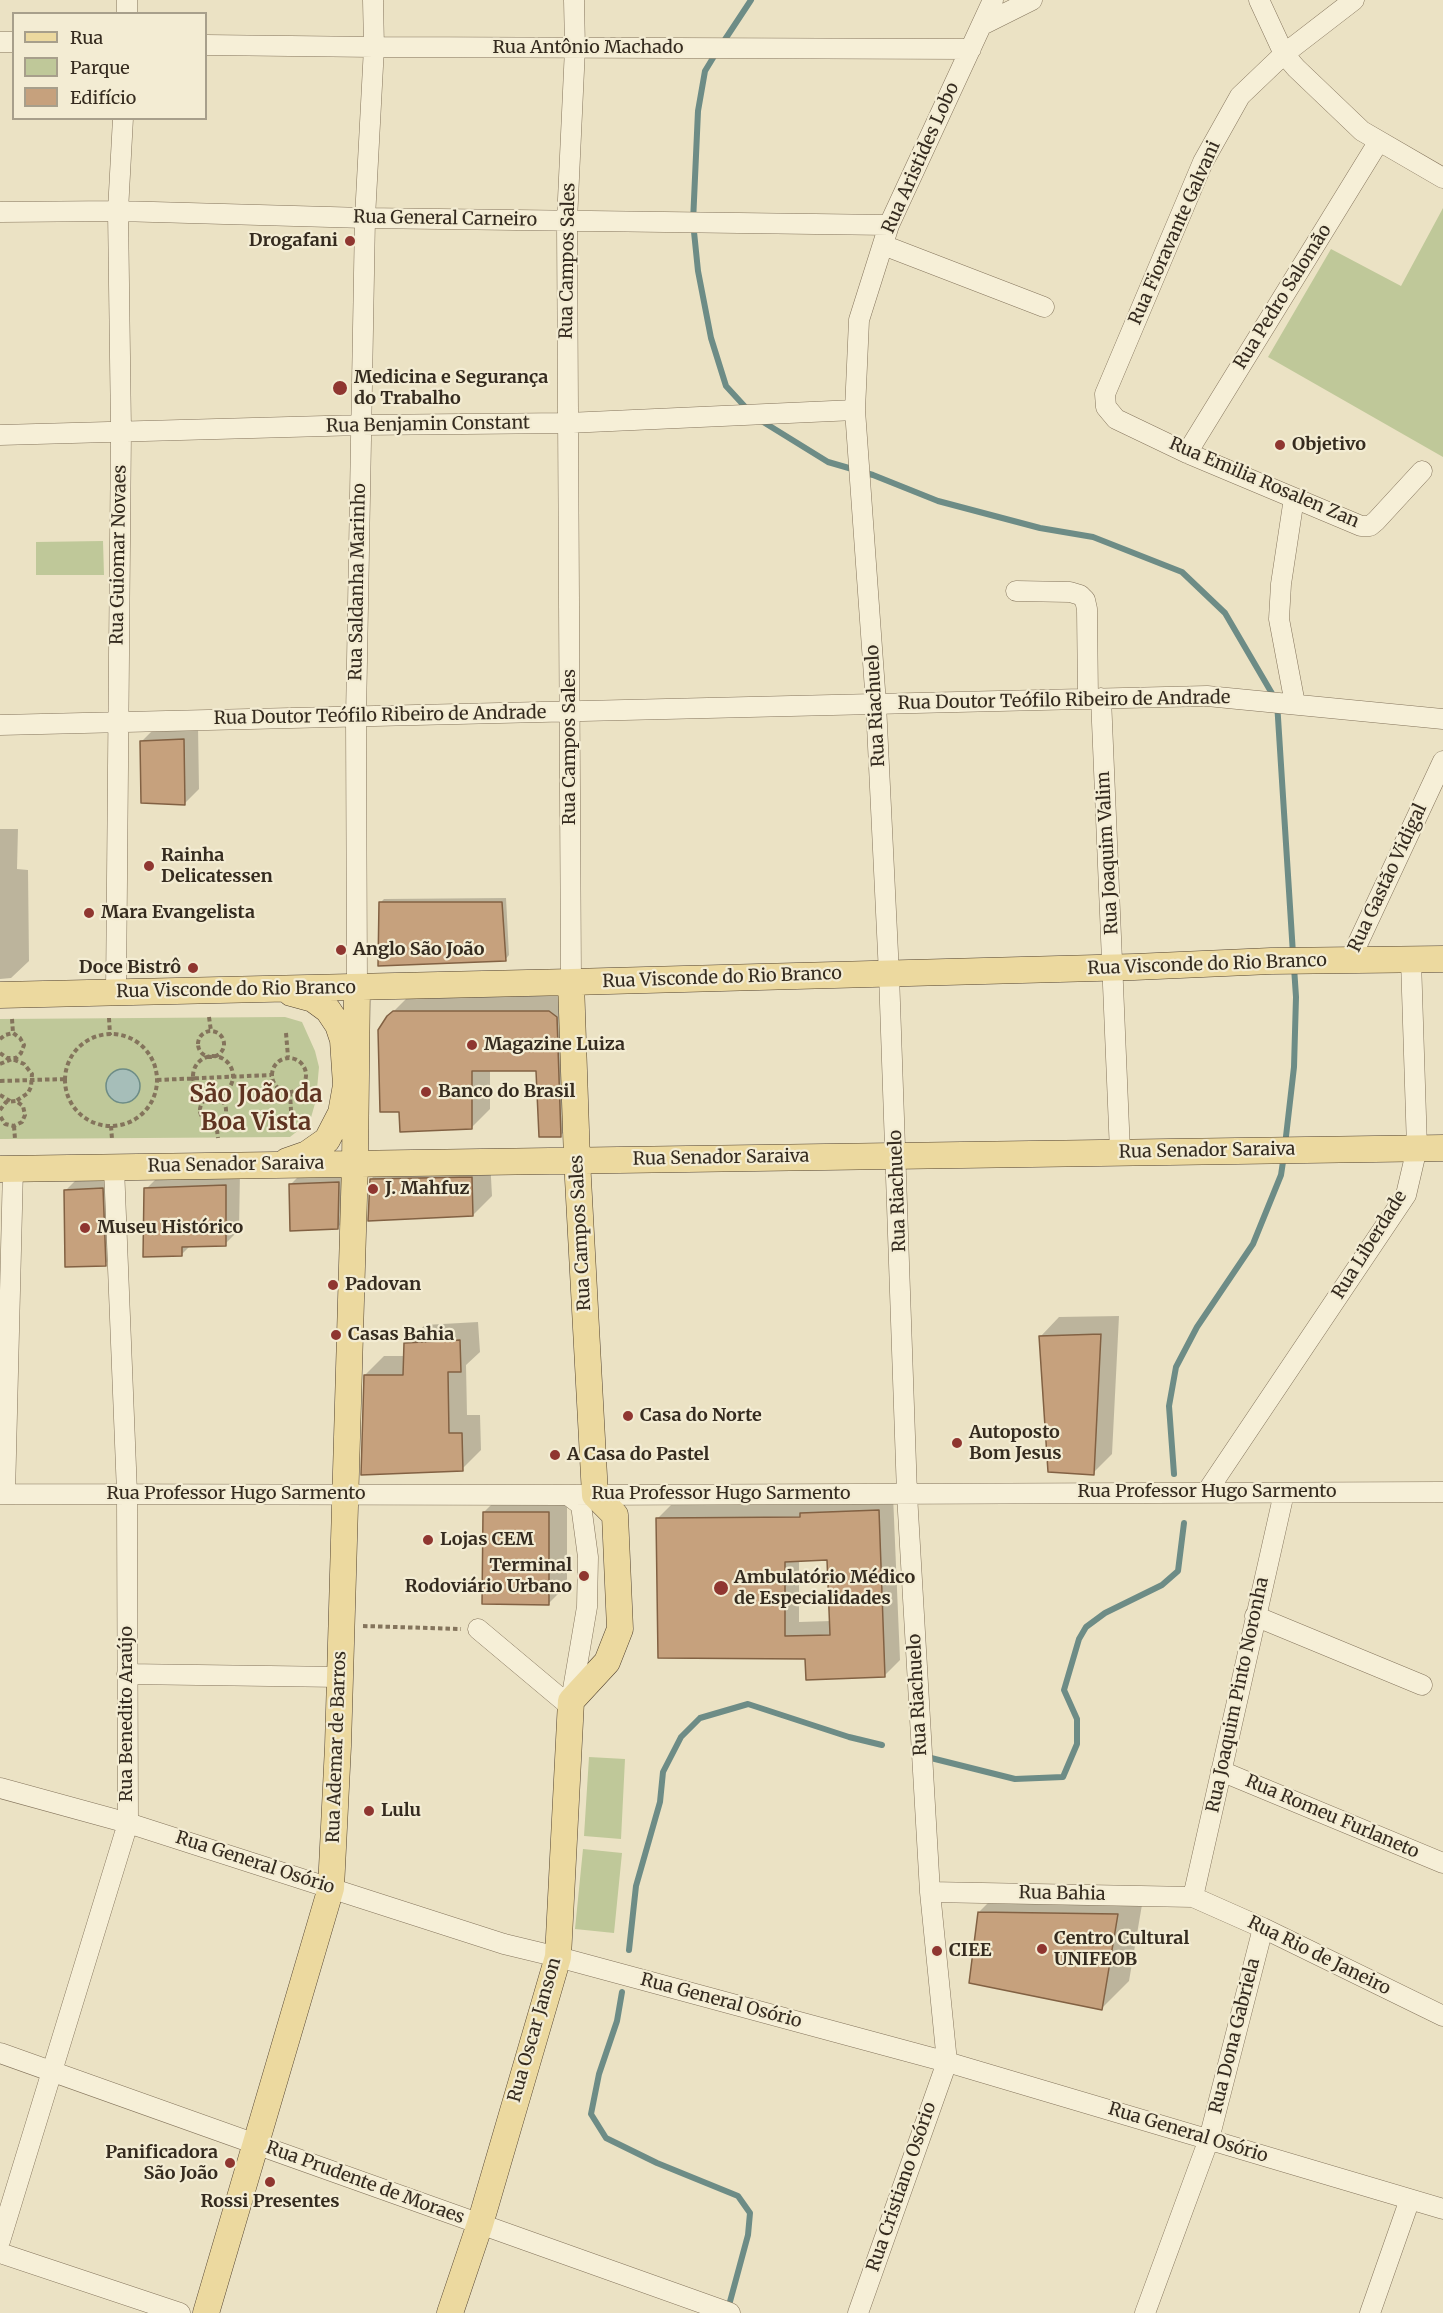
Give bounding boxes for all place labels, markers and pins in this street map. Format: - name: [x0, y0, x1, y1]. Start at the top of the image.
- place label: Drogafani: [249, 230, 338, 252]
- marker: Drogafani: [343, 234, 357, 248]
- place label: Medicina e Segurança do Trabalho: [354, 367, 548, 410]
- marker: Medicina e Segurança do Trabalho: [331, 379, 349, 397]
- place label: Objetivo: [1292, 434, 1366, 456]
- marker: Objetivo: [1273, 438, 1287, 452]
- place label: Rainha Delicatessen: [161, 845, 273, 888]
- marker: Rainha Delicatessen: [142, 859, 156, 873]
- place label: Mara Evangelista: [101, 902, 255, 924]
- marker: Mara Evangelista: [82, 906, 96, 920]
- place label: Anglo São João: [353, 939, 484, 961]
- marker: Anglo São João: [334, 943, 348, 957]
- place label: Doce Bistrô: [79, 957, 181, 979]
- marker: Doce Bistrô: [186, 961, 200, 975]
- place label: Magazine Luiza: [484, 1034, 625, 1056]
- marker: Magazine Luiza: [465, 1038, 479, 1052]
- place label: Banco do Brasil: [438, 1081, 575, 1103]
- marker: Banco do Brasil: [419, 1085, 433, 1099]
- place label: J. Mahfuz: [385, 1178, 469, 1200]
- marker: J. Mahfuz: [366, 1182, 380, 1196]
- place label: Museu Histórico: [97, 1217, 243, 1239]
- marker: Museu Histórico: [78, 1221, 92, 1235]
- place label: Padovan: [345, 1274, 421, 1296]
- marker: Padovan: [326, 1278, 340, 1292]
- place label: Casas Bahia: [348, 1324, 454, 1346]
- marker: Casas Bahia: [329, 1328, 343, 1342]
- place label: Casa do Norte: [640, 1405, 762, 1427]
- marker: Casa do Norte: [621, 1409, 635, 1423]
- place label: Autoposto Bom Jesus: [969, 1422, 1061, 1464]
- marker: Autoposto Bom Jesus: [950, 1436, 964, 1450]
- place label: A Casa do Pastel: [567, 1444, 709, 1466]
- marker: A Casa do Pastel: [548, 1448, 562, 1462]
- place label: Lojas CEM: [440, 1529, 534, 1551]
- marker: Lojas CEM: [421, 1533, 435, 1547]
- place label: Terminal Rodoviário Urbano: [405, 1555, 572, 1598]
- place label: Ambulatório Médico de Especialidades: [734, 1567, 915, 1610]
- marker: Terminal Rodoviário Urbano: [577, 1569, 591, 1583]
- marker: Ambulatório Médico de Especialidades: [712, 1579, 730, 1597]
- place label: Lulu: [381, 1800, 421, 1822]
- marker: Lulu: [362, 1804, 376, 1818]
- place label: Centro Cultural UNIFEOB: [1054, 1928, 1189, 1970]
- place label: CIEE: [949, 1940, 991, 1962]
- marker: Centro Cultural UNIFEOB: [1035, 1942, 1049, 1956]
- marker: CIEE: [930, 1944, 944, 1958]
- place label: Panificadora São João: [105, 2142, 218, 2184]
- marker: Panificadora São João: [223, 2156, 237, 2170]
- marker: Rossi Presentes: [263, 2175, 277, 2189]
- place label: Rossi Presentes: [200, 2191, 340, 2213]

